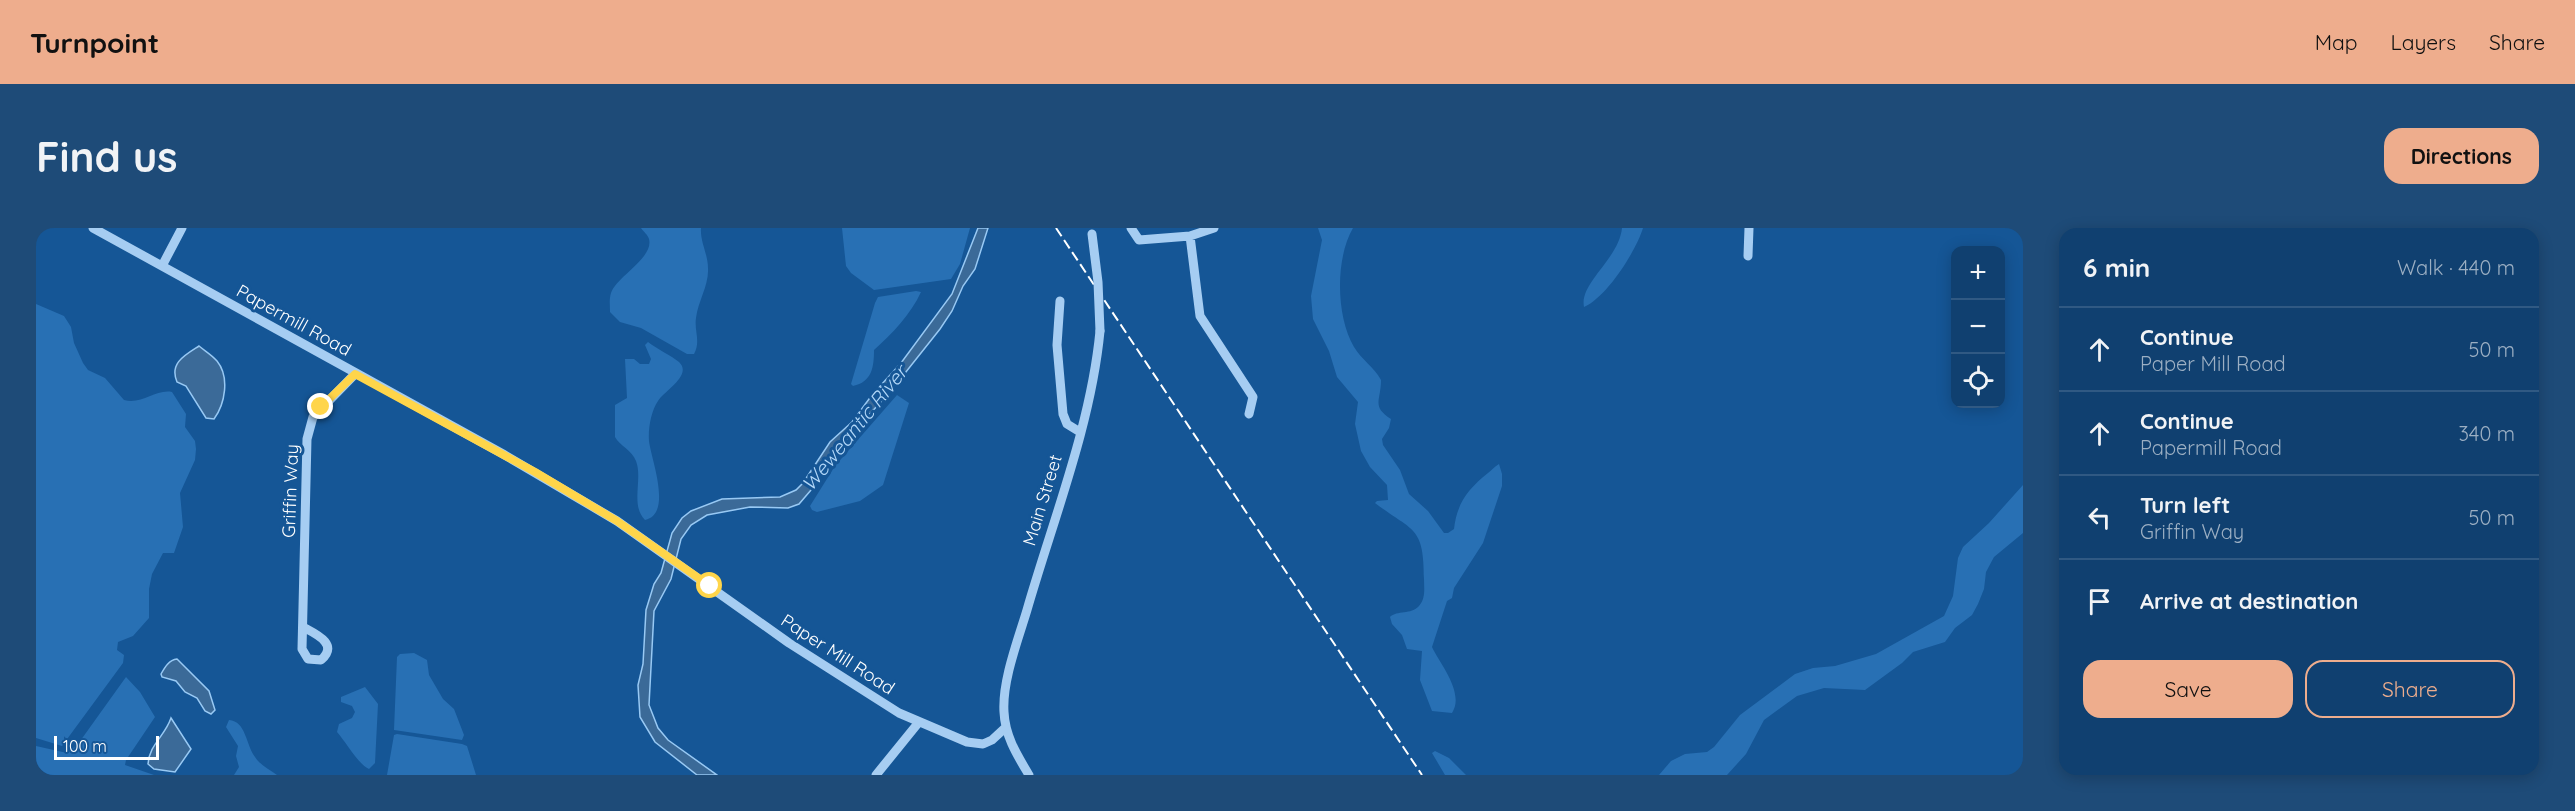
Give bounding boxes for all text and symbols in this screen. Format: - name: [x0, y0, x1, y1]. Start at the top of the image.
- text: Turnpoint: [30, 25, 159, 60]
- text: Map: [2315, 29, 2358, 55]
- text: Layers: [2391, 29, 2456, 55]
- text: Share: [2489, 29, 2545, 55]
- button: Directions: [2384, 128, 2539, 184]
- text: Find us: [36, 130, 178, 183]
- map controls: [1951, 246, 2005, 408]
- button: +: [1951, 246, 2005, 300]
- text: 6 min: [2083, 251, 2150, 284]
- text: Walk · 440 m: [2397, 255, 2515, 280]
- street label: Papermill Road: [233, 279, 355, 361]
- button: −: [1951, 300, 2005, 354]
- text: Continue: [2140, 323, 2234, 351]
- icon: ahead: [2083, 333, 2116, 366]
- text: 50 m: [2469, 337, 2515, 362]
- text: Paper Mill Road: [2140, 351, 2286, 376]
- button: locate: [1951, 354, 2005, 408]
- water label: Weweantic River: [796, 358, 914, 496]
- route end: [307, 393, 333, 419]
- text: Continue: [2140, 407, 2234, 435]
- icon: ahead: [2083, 417, 2116, 450]
- text: 340 m: [2458, 421, 2515, 446]
- text: Papermill Road: [2140, 435, 2282, 460]
- street label: Griffin Way: [277, 444, 303, 538]
- street label: Main Street: [1017, 452, 1067, 548]
- text: Turn left: [2140, 491, 2230, 519]
- icon: left: [2083, 501, 2116, 534]
- text: 50 m: [2469, 505, 2515, 530]
- text: Griffin Way: [2140, 519, 2244, 544]
- route start: [696, 572, 722, 598]
- icon: arrive: [2083, 585, 2116, 618]
- text: Arrive at destination: [2140, 587, 2358, 615]
- street label: Paper Mill Road: [777, 609, 899, 699]
- button: Save: [2083, 660, 2293, 718]
- button: Share: [2305, 660, 2515, 718]
- scale bar: [54, 733, 159, 760]
- text: 100 m: [63, 736, 107, 756]

